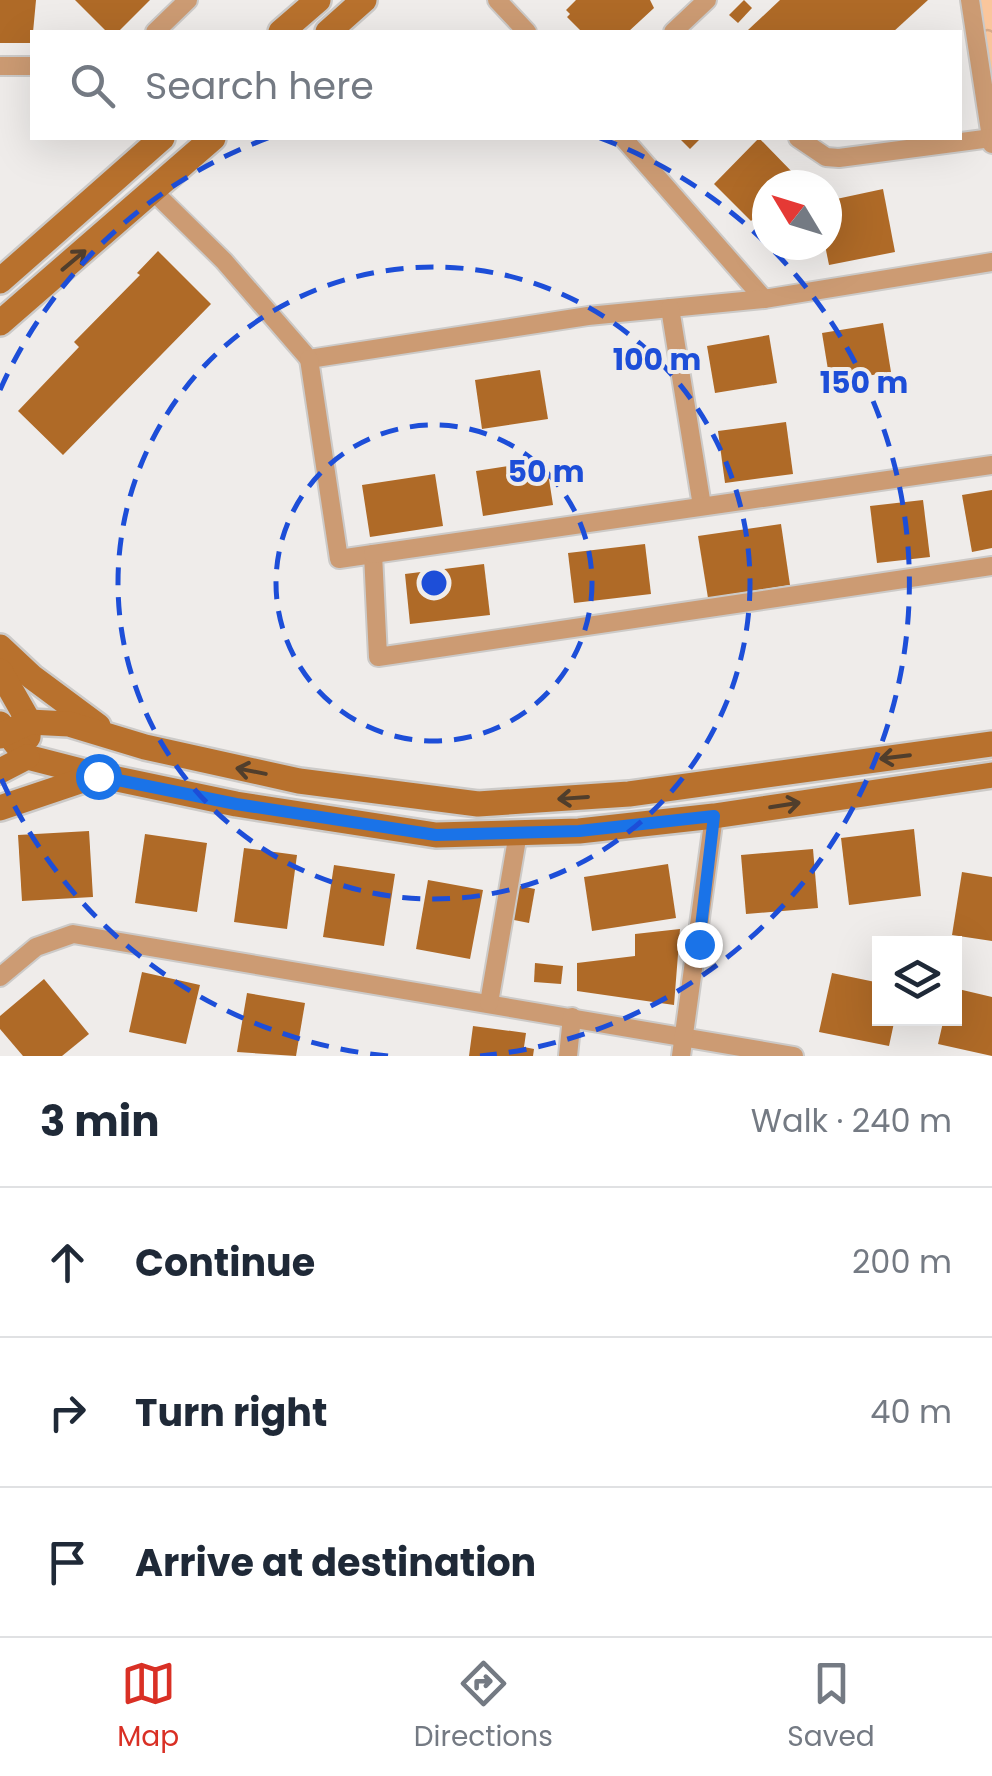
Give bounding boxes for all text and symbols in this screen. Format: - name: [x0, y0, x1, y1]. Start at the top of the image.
- search box: [30, 30, 962, 140]
- icon: search: [65, 58, 120, 113]
- text: Search here: [145, 59, 374, 112]
- north arrow: [752, 170, 842, 260]
- one-way arrow: [61, 248, 86, 271]
- text: 100 m: [613, 338, 701, 381]
- text: 150 m: [820, 361, 908, 404]
- text: 50 m: [507, 450, 585, 493]
- centre of rings: [416, 565, 452, 601]
- one-way arrow: [880, 748, 912, 767]
- route start: [76, 754, 122, 800]
- one-way arrow: [235, 761, 268, 780]
- one-way arrow: [557, 788, 590, 807]
- one-way arrow: [768, 795, 801, 813]
- route end: [677, 922, 723, 968]
- map controls: [872, 936, 962, 1026]
- button: layers: [872, 936, 962, 1026]
- text: 3 min: [40, 1092, 160, 1151]
- text: Walk · 240 m: [751, 1098, 952, 1143]
- icon: ahead: [40, 1235, 95, 1290]
- text: Continue: [135, 1236, 315, 1289]
- text: 200 m: [852, 1239, 952, 1284]
- icon: right: [40, 1385, 95, 1440]
- text: Turn right: [135, 1386, 327, 1439]
- text: 40 m: [870, 1389, 952, 1434]
- icon: arrive: [40, 1535, 95, 1590]
- text: Arrive at destination: [135, 1536, 536, 1589]
- tab: Map: [117, 1656, 179, 1758]
- tab: Directions: [414, 1656, 553, 1758]
- tab: Saved: [787, 1656, 875, 1758]

